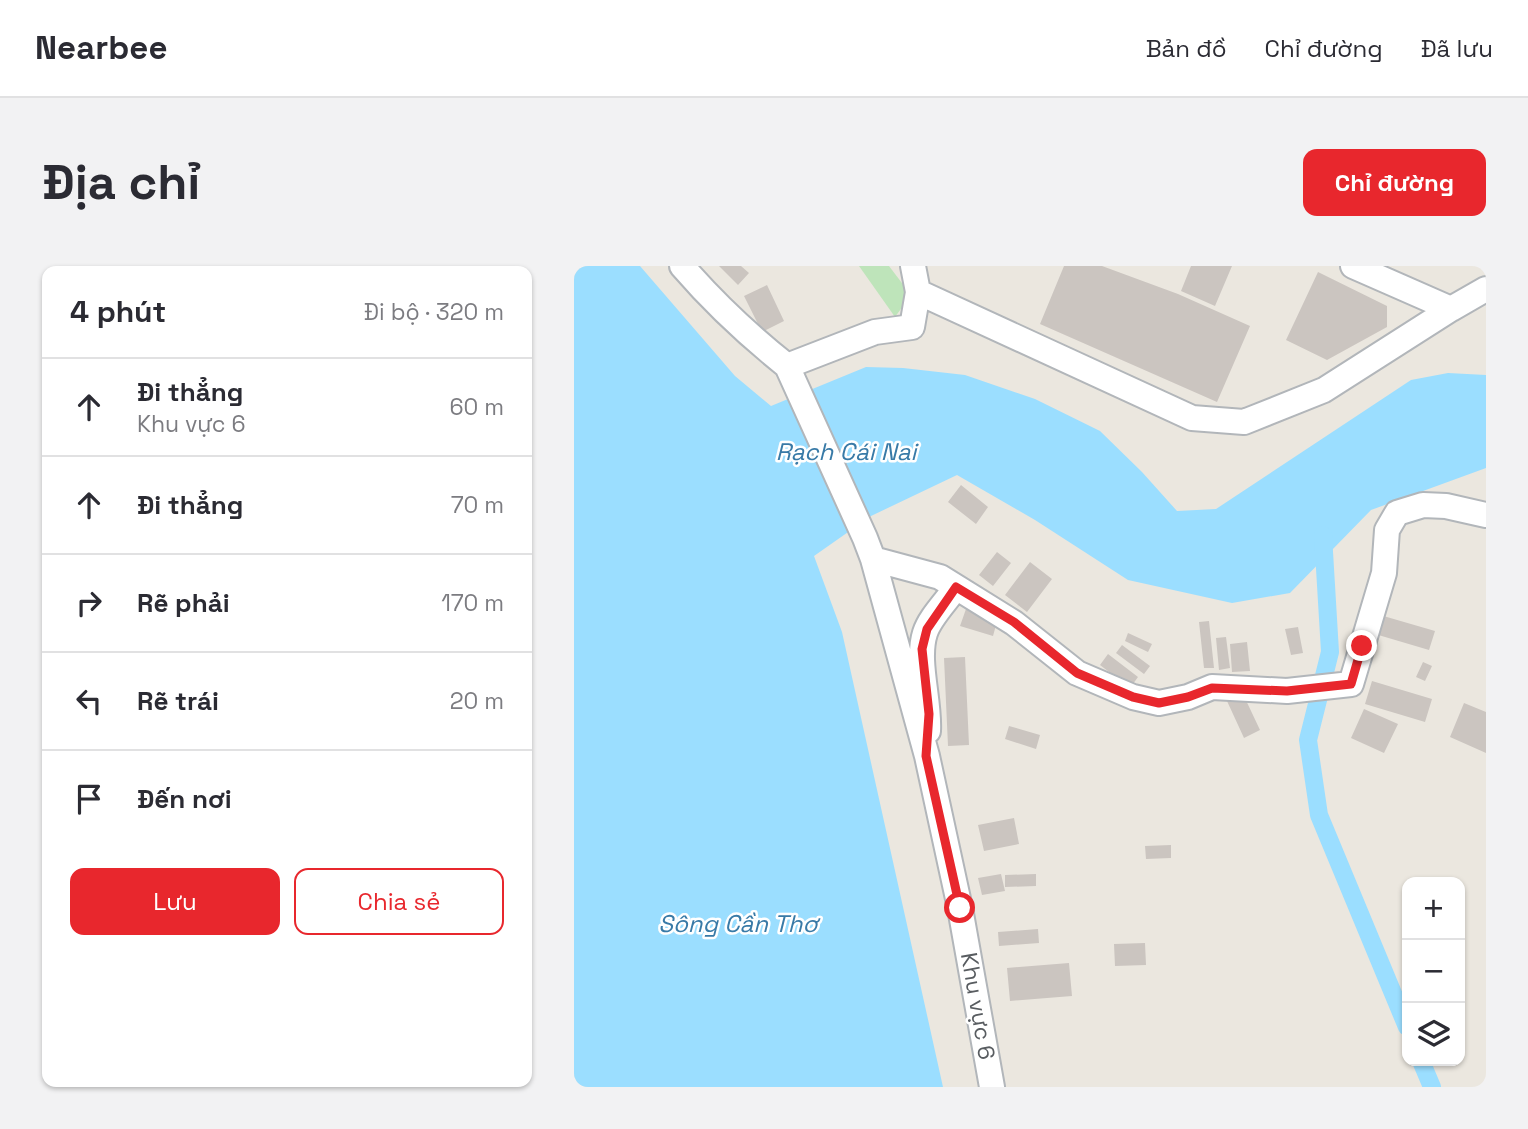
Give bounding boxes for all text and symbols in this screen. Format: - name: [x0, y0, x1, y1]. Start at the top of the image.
- text: Nearbee: [35, 27, 167, 69]
- text: Bản đồ: [1146, 33, 1227, 64]
- text: Chỉ đường: [1265, 33, 1383, 64]
- text: Đã lưu: [1421, 33, 1493, 64]
- button: Chỉ đường: [1303, 149, 1486, 216]
- text: Địa chỉ: [42, 151, 200, 213]
- text: 4 phút: [70, 292, 166, 331]
- text: Đi bộ · 320 m: [364, 297, 504, 327]
- text: Đi thẳng: [137, 375, 243, 409]
- icon: ahead: [70, 388, 108, 426]
- text: 60 m: [449, 392, 504, 422]
- text: Khu vực 6: [137, 409, 246, 439]
- water label: Rạch Cái Nai: [776, 436, 919, 467]
- icon: ahead: [70, 486, 108, 524]
- text: Đi thẳng: [137, 488, 243, 522]
- text: 70 m: [451, 490, 504, 520]
- icon: right: [70, 584, 108, 622]
- text: Rẽ phải: [137, 586, 230, 620]
- text: 170 m: [441, 588, 504, 618]
- route end: [1346, 630, 1377, 661]
- icon: left: [70, 682, 108, 720]
- text: Rẽ trái: [137, 684, 219, 718]
- text: 20 m: [450, 686, 504, 716]
- icon: arrive: [70, 780, 108, 818]
- text: Đến nơi: [137, 782, 232, 816]
- button: Lưu: [70, 868, 280, 935]
- button: Chia sẻ: [294, 868, 504, 935]
- map controls: [1402, 877, 1465, 1066]
- button: +: [1402, 877, 1465, 940]
- route start: [944, 892, 975, 923]
- water label: Sông Cần Thơ: [658, 908, 820, 939]
- button: −: [1402, 940, 1465, 1003]
- street label: Khu vực 6: [954, 950, 1002, 1062]
- button: layers: [1402, 1003, 1465, 1066]

